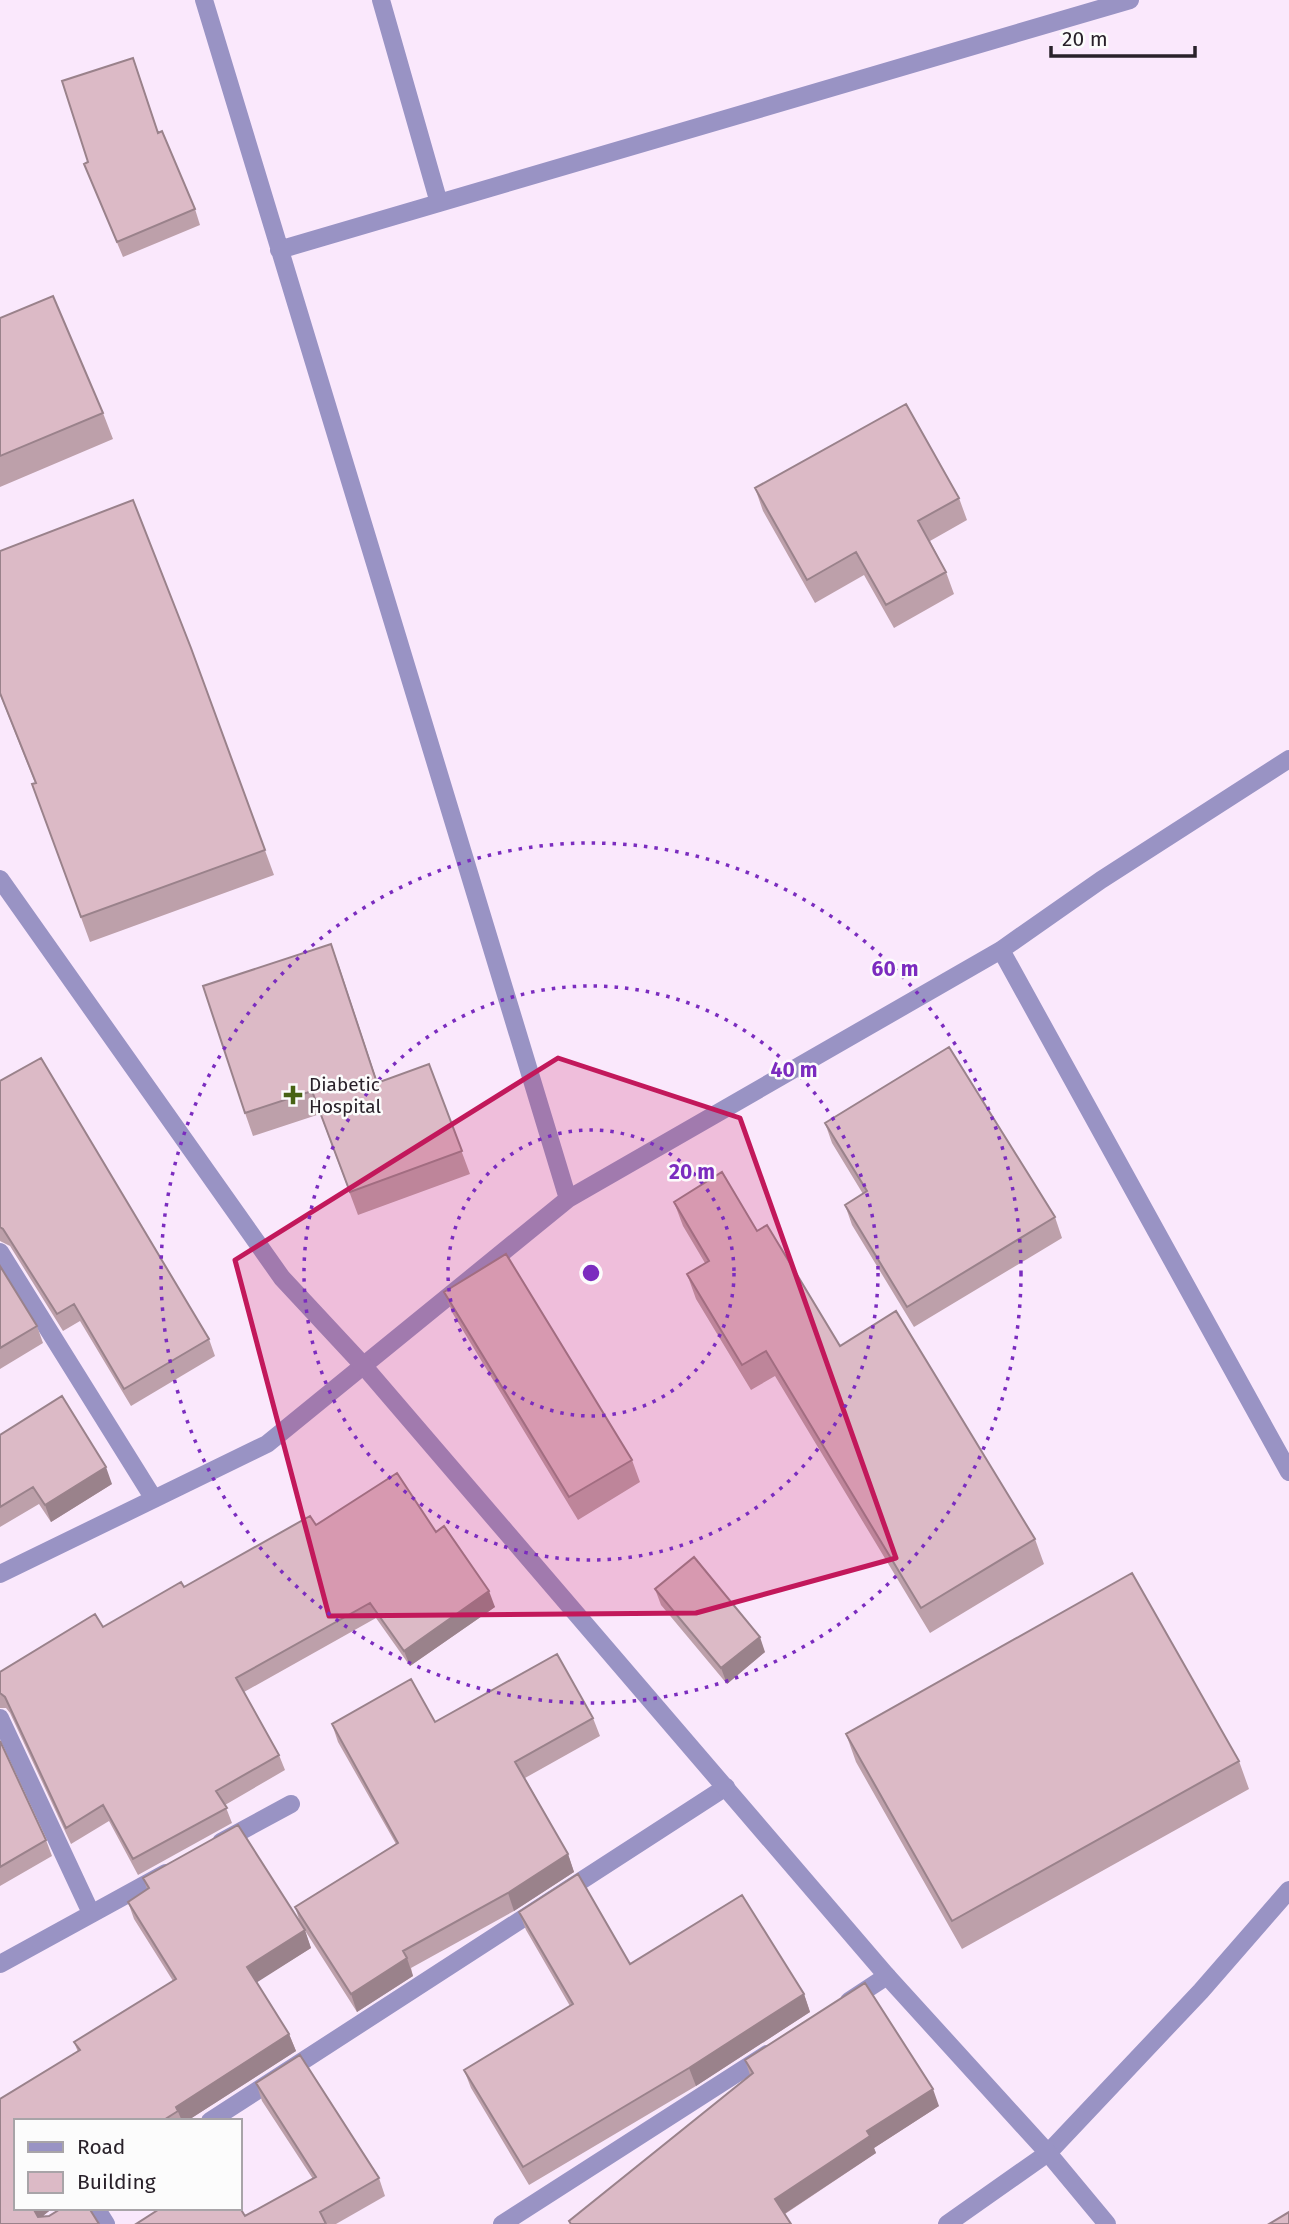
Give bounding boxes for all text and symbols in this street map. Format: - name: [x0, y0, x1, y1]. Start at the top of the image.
- scale bar: [1051, 14, 1194, 58]
- text: 20 m: [1062, 26, 1108, 52]
- text: 60 m: [872, 956, 918, 982]
- text: 40 m: [771, 1057, 817, 1083]
- place label: Diabetic Hospital: [309, 1073, 381, 1118]
- marker: Diabetic Hospital: [283, 1085, 303, 1105]
- text: 20 m: [669, 1159, 715, 1185]
- centre of rings: [579, 1261, 603, 1285]
- legend: [14, 2119, 242, 2210]
- text: Road: [77, 2134, 125, 2160]
- text: Building: [77, 2169, 156, 2195]

